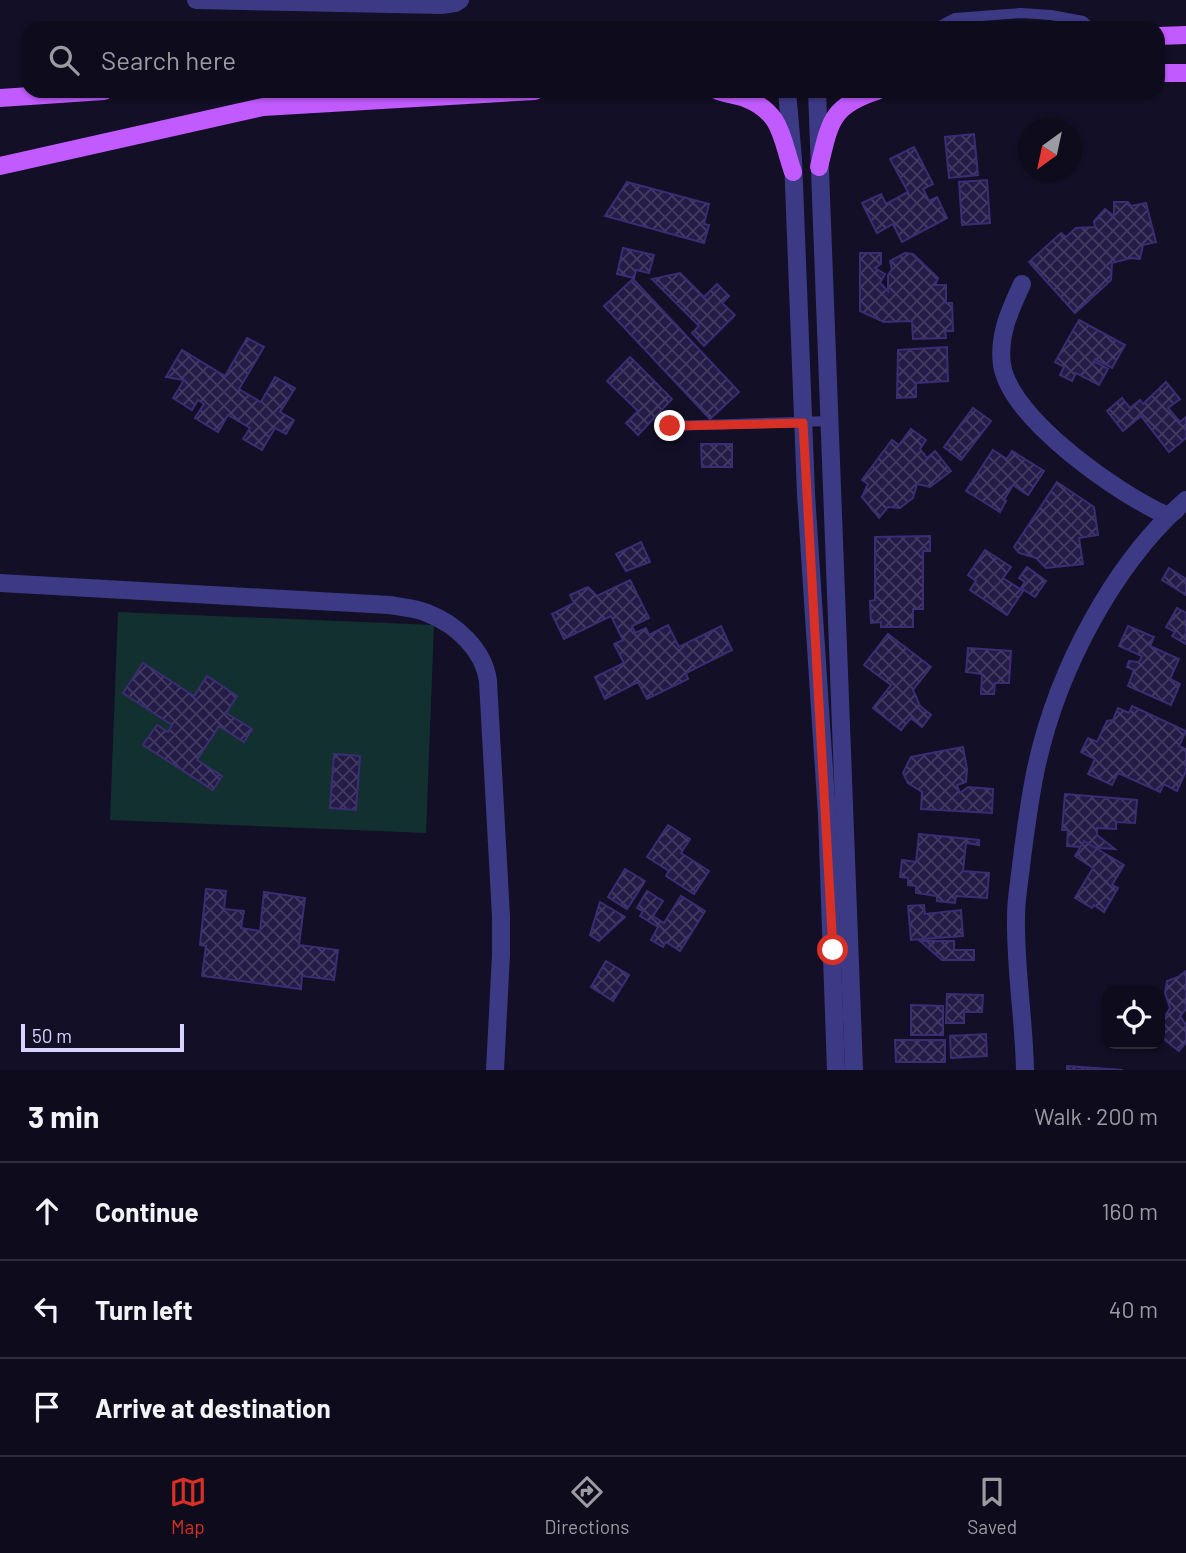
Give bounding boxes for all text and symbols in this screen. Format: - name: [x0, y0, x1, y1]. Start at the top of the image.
- search box: [21, 21, 1165, 98]
- icon: search: [45, 41, 83, 79]
- text: Search here: [101, 44, 236, 75]
- north arrow: [1018, 119, 1081, 182]
- route end: [654, 410, 685, 441]
- route start: [817, 934, 848, 965]
- map controls: [1102, 986, 1165, 1049]
- button: locate: [1102, 986, 1165, 1049]
- scale bar: [21, 1021, 184, 1053]
- text: 50 m: [32, 1024, 72, 1047]
- text: 3 min: [28, 1098, 99, 1134]
- text: Walk · 200 m: [1034, 1102, 1158, 1130]
- icon: ahead: [28, 1192, 66, 1230]
- text: Continue: [95, 1196, 199, 1227]
- text: 160 m: [1101, 1197, 1158, 1225]
- icon: left: [28, 1290, 66, 1328]
- text: Turn left: [95, 1294, 193, 1325]
- text: 40 m: [1109, 1295, 1158, 1323]
- icon: arrive: [28, 1388, 66, 1426]
- text: Arrive at destination: [95, 1392, 331, 1423]
- tab: Map: [169, 1473, 207, 1538]
- tab: Directions: [545, 1473, 630, 1538]
- tab: Saved: [967, 1473, 1017, 1538]

